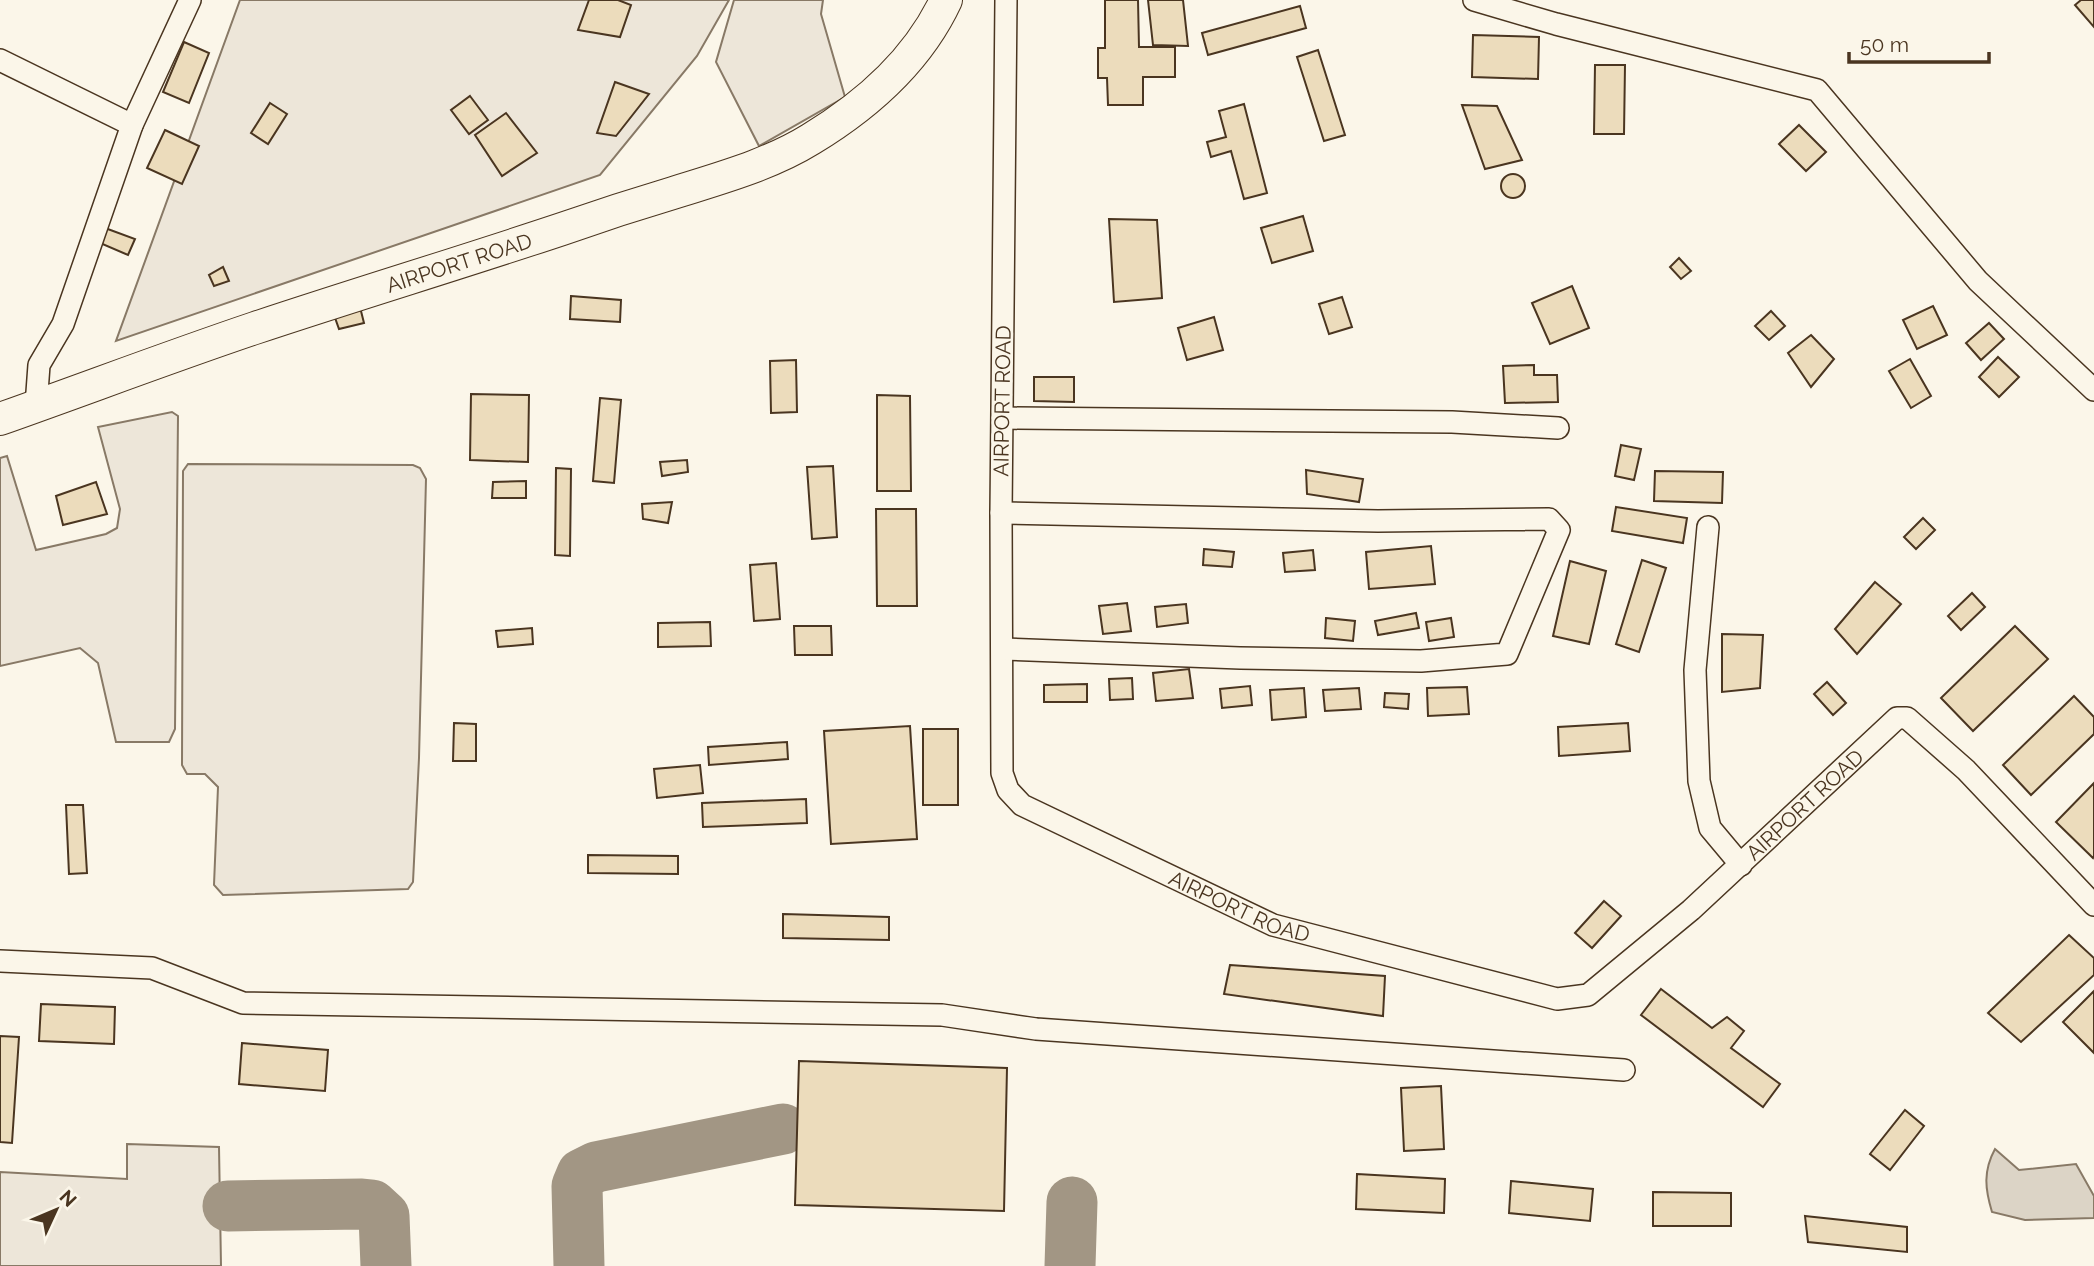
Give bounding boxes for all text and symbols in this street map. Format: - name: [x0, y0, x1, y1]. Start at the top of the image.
- scale bar: [1849, 21, 1989, 65]
- text: 50 m: [1860, 32, 1909, 57]
- street label: AIRPORT ROAD: [383, 227, 535, 297]
- street label: AIRPORT ROAD: [988, 325, 1016, 477]
- street label: AIRPORT ROAD: [1740, 744, 1868, 865]
- street label: AIRPORT ROAD: [1165, 865, 1313, 947]
- north arrow: [21, 1175, 91, 1245]
- text: N: [55, 1185, 81, 1211]

